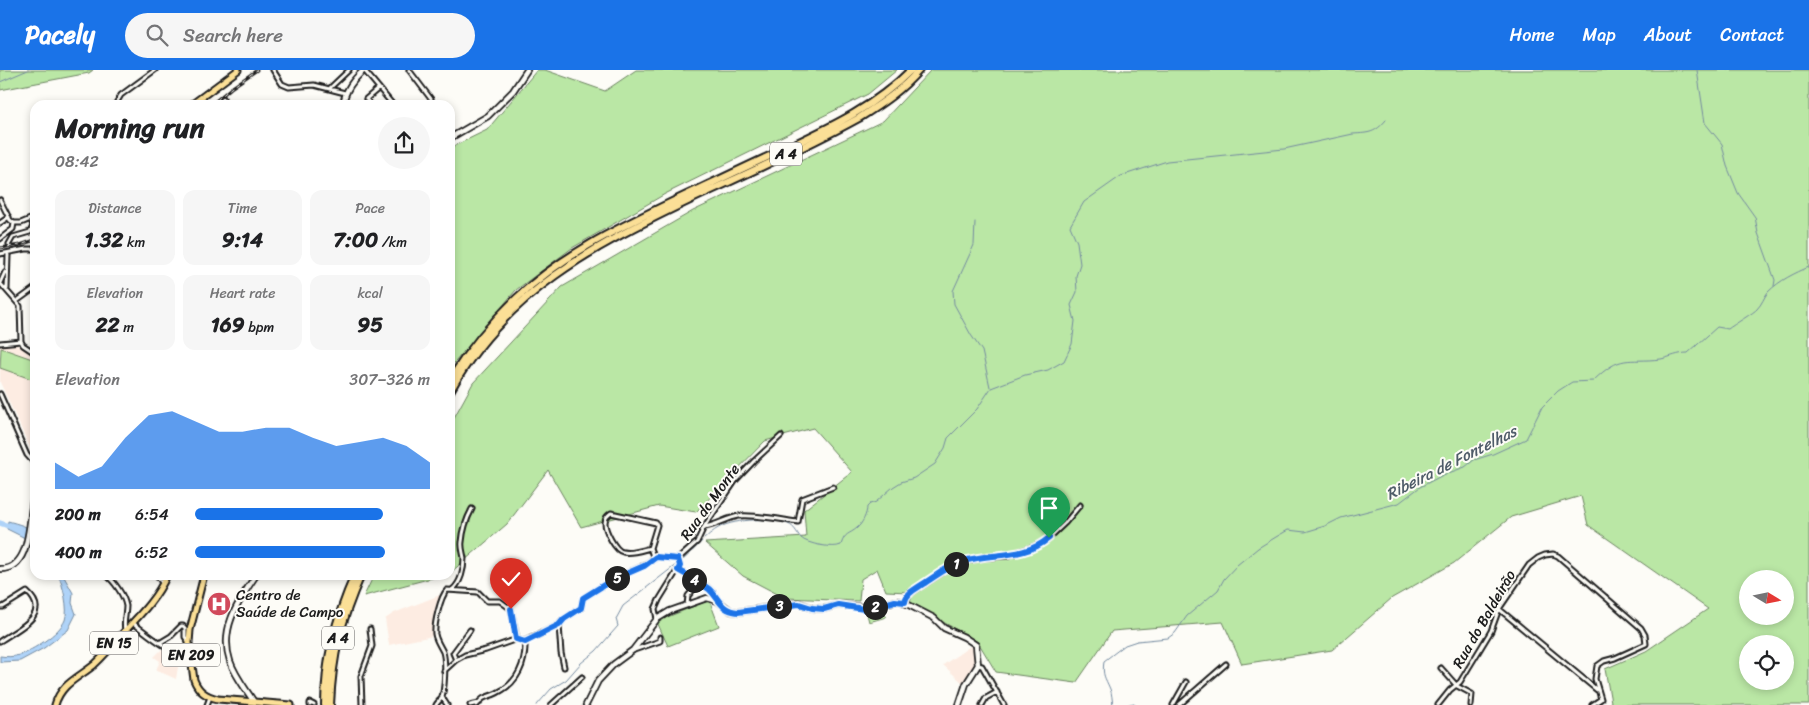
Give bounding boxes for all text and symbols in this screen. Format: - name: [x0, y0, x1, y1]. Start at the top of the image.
- search box: [125, 13, 475, 58]
- text: Pacely: [25, 14, 95, 56]
- text: Search here: [183, 19, 283, 52]
- text: Home: [1510, 19, 1555, 51]
- text: Map: [1583, 19, 1616, 51]
- text: About: [1644, 19, 1692, 51]
- text: Contact: [1720, 19, 1784, 51]
- icon: search: [143, 21, 171, 49]
- text: Morning run: [55, 103, 205, 152]
- button: share: [378, 117, 430, 169]
- road number: A 4: [770, 142, 802, 166]
- text: 08:42: [55, 147, 99, 176]
- text: Distance: [88, 196, 141, 221]
- text: Time: [228, 196, 257, 221]
- text: Pace: [355, 196, 385, 221]
- text: 1.32: [84, 221, 123, 259]
- text: 9:14: [222, 221, 263, 259]
- text: 7:00: [333, 221, 378, 259]
- text: km: [123, 230, 145, 255]
- text: /km: [378, 230, 407, 255]
- text: Elevation: [86, 281, 143, 306]
- text: Heart rate: [210, 281, 275, 306]
- text: kcal: [357, 281, 383, 306]
- text: 22: [96, 306, 120, 344]
- text: 169: [211, 306, 245, 344]
- text: 95: [357, 306, 383, 344]
- text: m: [120, 315, 134, 340]
- text: bpm: [245, 315, 274, 340]
- text: Elevation: [55, 365, 120, 394]
- text: 307–326 m: [349, 365, 430, 394]
- water label: Ribeira de Fontelhas: [1381, 416, 1523, 508]
- street label: Rua do Monte: [673, 458, 747, 546]
- pin: [1028, 487, 1070, 538]
- icon: arrive: [1035, 494, 1063, 522]
- text: 200 m: [55, 500, 101, 529]
- text: 6:54: [135, 500, 169, 529]
- text: 400 m: [55, 538, 102, 567]
- text: 6:52: [135, 538, 168, 567]
- pin: 1: [944, 552, 968, 576]
- text: 1: [953, 552, 960, 577]
- pin: [490, 558, 532, 609]
- street label: Rua do Baldeirão: [1445, 564, 1523, 673]
- icon: check: [497, 565, 525, 593]
- pin: 5: [604, 566, 630, 590]
- text: 5: [613, 566, 622, 591]
- pin: 4: [682, 568, 706, 592]
- text: 4: [690, 568, 699, 593]
- north arrow: [1739, 570, 1794, 625]
- map controls: [1739, 570, 1794, 690]
- place label: Centro de Saúde de Campo: [236, 582, 344, 625]
- hospital icon: Centro de Saúde de Campo: [206, 591, 232, 617]
- pin: 3: [766, 594, 792, 618]
- text: 3: [776, 594, 783, 619]
- pin: 2: [862, 594, 888, 620]
- text: 2: [871, 595, 880, 620]
- road number: A 4: [322, 626, 354, 650]
- road number: EN 15: [90, 632, 138, 654]
- button: locate: [1739, 635, 1794, 690]
- road number: EN 209: [162, 644, 220, 666]

